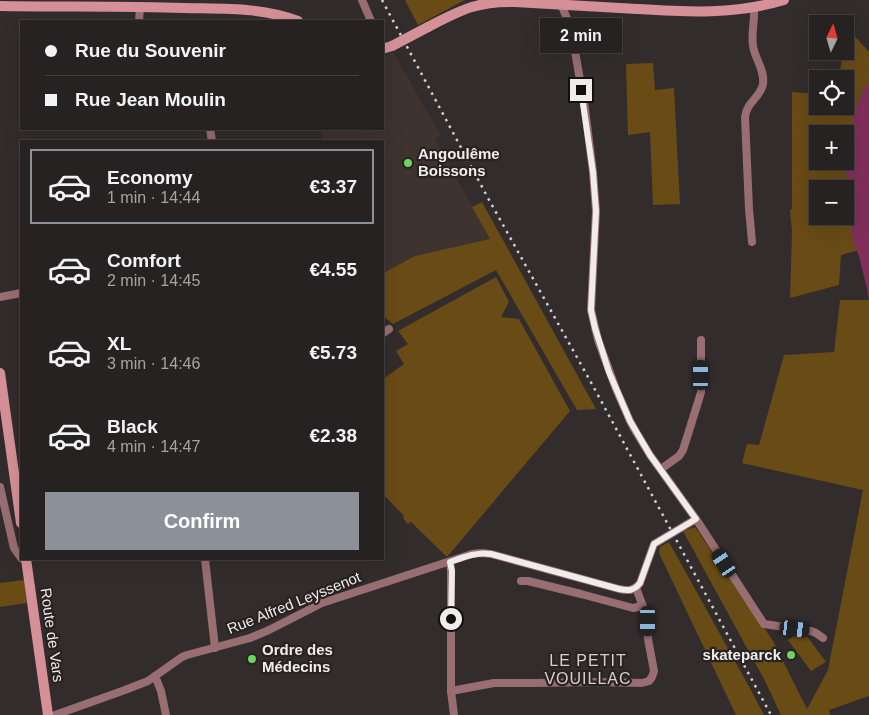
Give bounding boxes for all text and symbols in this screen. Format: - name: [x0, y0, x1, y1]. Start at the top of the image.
- north arrow: [809, 15, 854, 60]
- map controls: [809, 15, 854, 225]
- callout: 2 min: [540, 18, 622, 52]
- text: 2 min: [560, 27, 602, 44]
- text: Rue du Souvenir: [75, 40, 226, 61]
- button: locate: [809, 70, 854, 115]
- route end: [570, 79, 592, 101]
- text: Rue Jean Moulin: [75, 89, 226, 110]
- button: +: [809, 125, 854, 170]
- place label: Angoulême Boissons: [418, 145, 500, 179]
- marker: Angoulême Boissons: [402, 157, 414, 169]
- icon: car: [47, 164, 92, 209]
- text: Economy: [107, 167, 193, 188]
- text: €3.37: [309, 176, 357, 197]
- button: −: [809, 180, 854, 225]
- text: 1 min · 14:44: [107, 189, 200, 206]
- icon: car: [47, 247, 92, 292]
- text: Comfort: [107, 250, 181, 271]
- text: €4.55: [309, 259, 357, 280]
- text: 2 min · 14:45: [107, 272, 200, 289]
- icon: car: [47, 330, 92, 375]
- text: XL: [107, 333, 131, 354]
- text: €5.73: [309, 342, 357, 363]
- text: 3 min · 14:46: [107, 355, 200, 372]
- car: [693, 360, 708, 390]
- icon: car: [47, 413, 92, 458]
- text: Black: [107, 416, 158, 437]
- text: €2.38: [309, 425, 357, 446]
- text: 4 min · 14:47: [107, 438, 200, 455]
- button: Confirm: [45, 492, 359, 550]
- car: [709, 546, 738, 580]
- street label: Rue Alfred Leyssenot: [225, 568, 364, 637]
- street label: Route de Vars: [37, 587, 68, 683]
- car: [640, 606, 655, 636]
- route start: [440, 608, 462, 630]
- car: [779, 620, 810, 638]
- place label: Ordre des Médecins: [262, 641, 333, 675]
- place label: skateparck: [703, 646, 782, 663]
- marker: skateparck: [785, 649, 797, 661]
- district label: LE PETIT VOUILLAC: [544, 652, 632, 687]
- marker: Ordre des Médecins: [246, 653, 258, 665]

